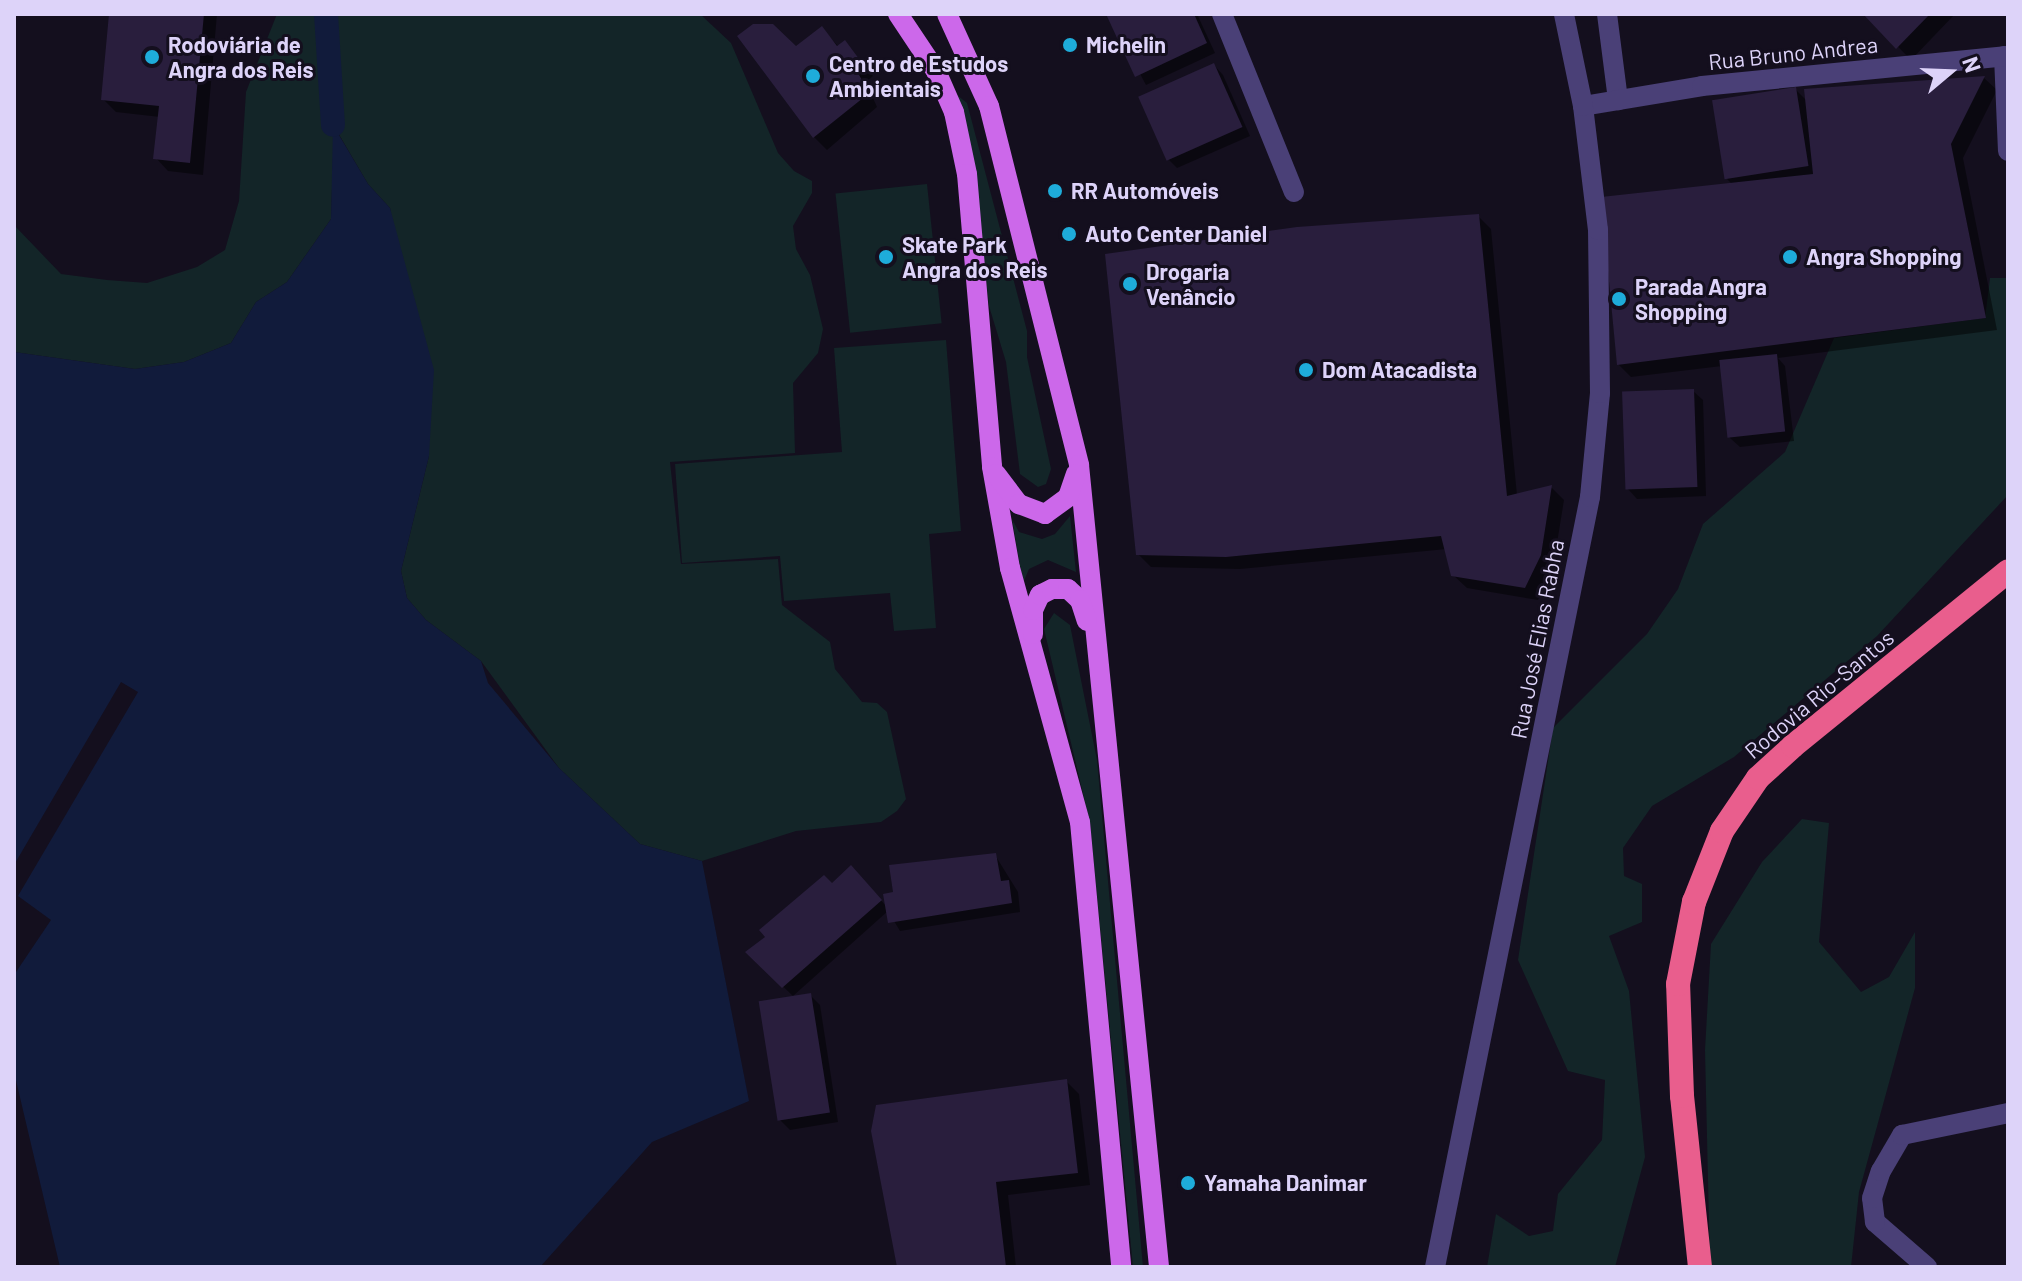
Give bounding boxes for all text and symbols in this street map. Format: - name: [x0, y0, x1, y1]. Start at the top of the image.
- place label: Rodoviária de Angra dos Reis: [168, 31, 314, 82]
- street label: Rua Bruno Andrea: [1707, 31, 1879, 75]
- place label: Michelin: [1086, 32, 1166, 58]
- north arrow: [1910, 32, 1990, 112]
- marker: Michelin: [1061, 36, 1079, 54]
- marker: Rodoviária de Angra dos Reis: [143, 48, 161, 66]
- place label: Centro de Estudos Ambientais: [829, 50, 1008, 102]
- text: N: [1958, 53, 1987, 75]
- marker: Centro de Estudos Ambientais: [804, 67, 822, 85]
- place label: RR Automóveis: [1071, 178, 1219, 204]
- marker: RR Automóveis: [1046, 182, 1064, 200]
- place label: Auto Center Daniel: [1085, 221, 1267, 247]
- marker: Auto Center Daniel: [1060, 225, 1078, 243]
- place label: Skate Park Angra dos Reis: [902, 231, 1048, 282]
- place label: Angra Shopping: [1806, 244, 1962, 270]
- marker: Skate Park Angra dos Reis: [877, 248, 895, 266]
- marker: Angra Shopping: [1781, 248, 1799, 266]
- place label: Drogaria Venâncio: [1146, 258, 1236, 310]
- place label: Parada Angra Shopping: [1635, 273, 1767, 324]
- marker: Drogaria Venâncio: [1121, 275, 1139, 293]
- marker: Parada Angra Shopping: [1610, 290, 1628, 308]
- place label: Dom Atacadista: [1322, 357, 1477, 383]
- marker: Dom Atacadista: [1297, 361, 1315, 379]
- street label: Rua José Elias Rabha: [1505, 537, 1569, 741]
- street label: Rodovia Rio-Santos: [1739, 624, 1899, 764]
- place label: Yamaha Danimar: [1204, 1170, 1367, 1196]
- marker: Yamaha Danimar: [1179, 1174, 1197, 1192]

